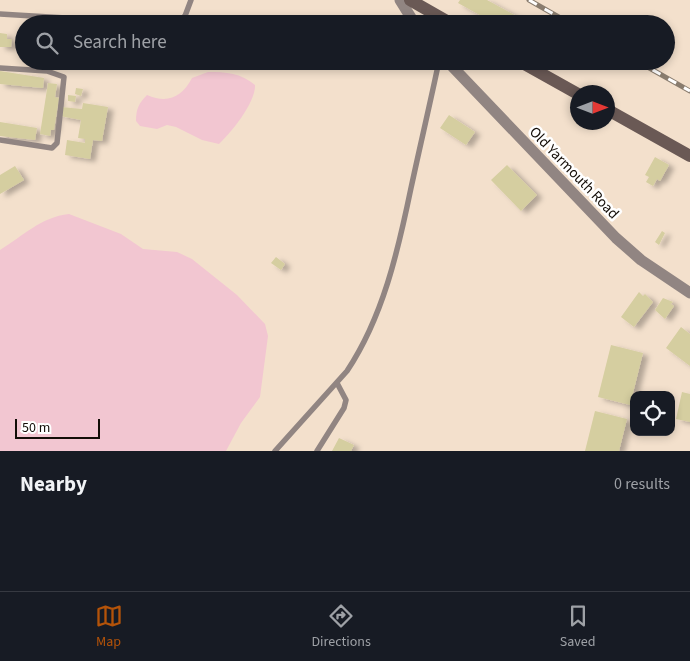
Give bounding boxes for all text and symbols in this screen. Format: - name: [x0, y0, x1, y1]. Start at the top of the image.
- search box: [15, 15, 675, 70]
- icon: search: [33, 29, 61, 57]
- text: Search here: [73, 29, 167, 56]
- north arrow: [570, 85, 615, 130]
- street label: Old Yarmouth Road: [524, 122, 624, 224]
- map controls: [630, 391, 675, 436]
- button: locate: [630, 391, 675, 436]
- scale bar: [15, 416, 100, 439]
- text: 50 m: [22, 418, 50, 438]
- text: Nearby: [20, 469, 87, 499]
- text: 0 results: [614, 473, 670, 495]
- tab: Map: [95, 602, 123, 652]
- tab: Directions: [312, 602, 371, 652]
- tab: Saved: [560, 602, 595, 652]

